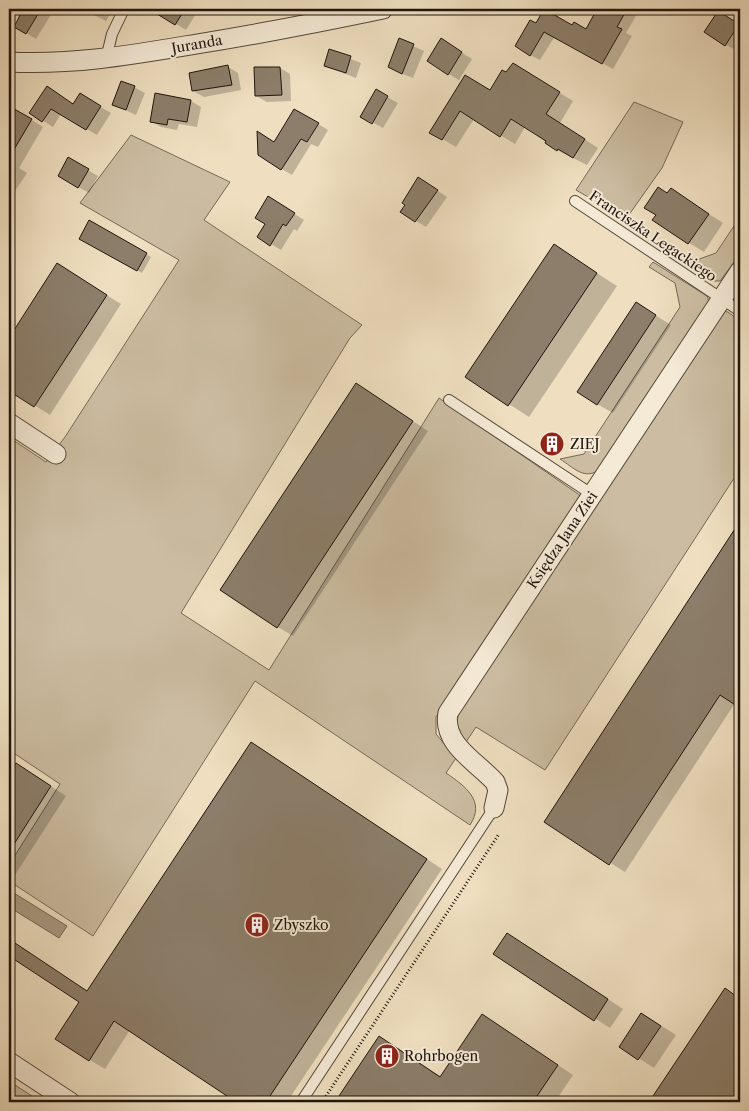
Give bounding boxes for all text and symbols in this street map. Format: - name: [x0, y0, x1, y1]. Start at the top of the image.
- street label: Juranda: [168, 31, 224, 58]
- street label: Franciszka Legackiego: [586, 187, 720, 285]
- building icon: ZIEJ: [539, 431, 565, 457]
- place label: ZIEJ: [570, 435, 600, 453]
- street label: Księdza Jana Ziei: [523, 488, 601, 592]
- building icon: Zbyszko: [244, 912, 270, 938]
- place label: Zbyszko: [274, 916, 329, 934]
- building icon: Rohrbogen: [374, 1043, 400, 1069]
- place label: Rohrbogen: [404, 1047, 479, 1065]

